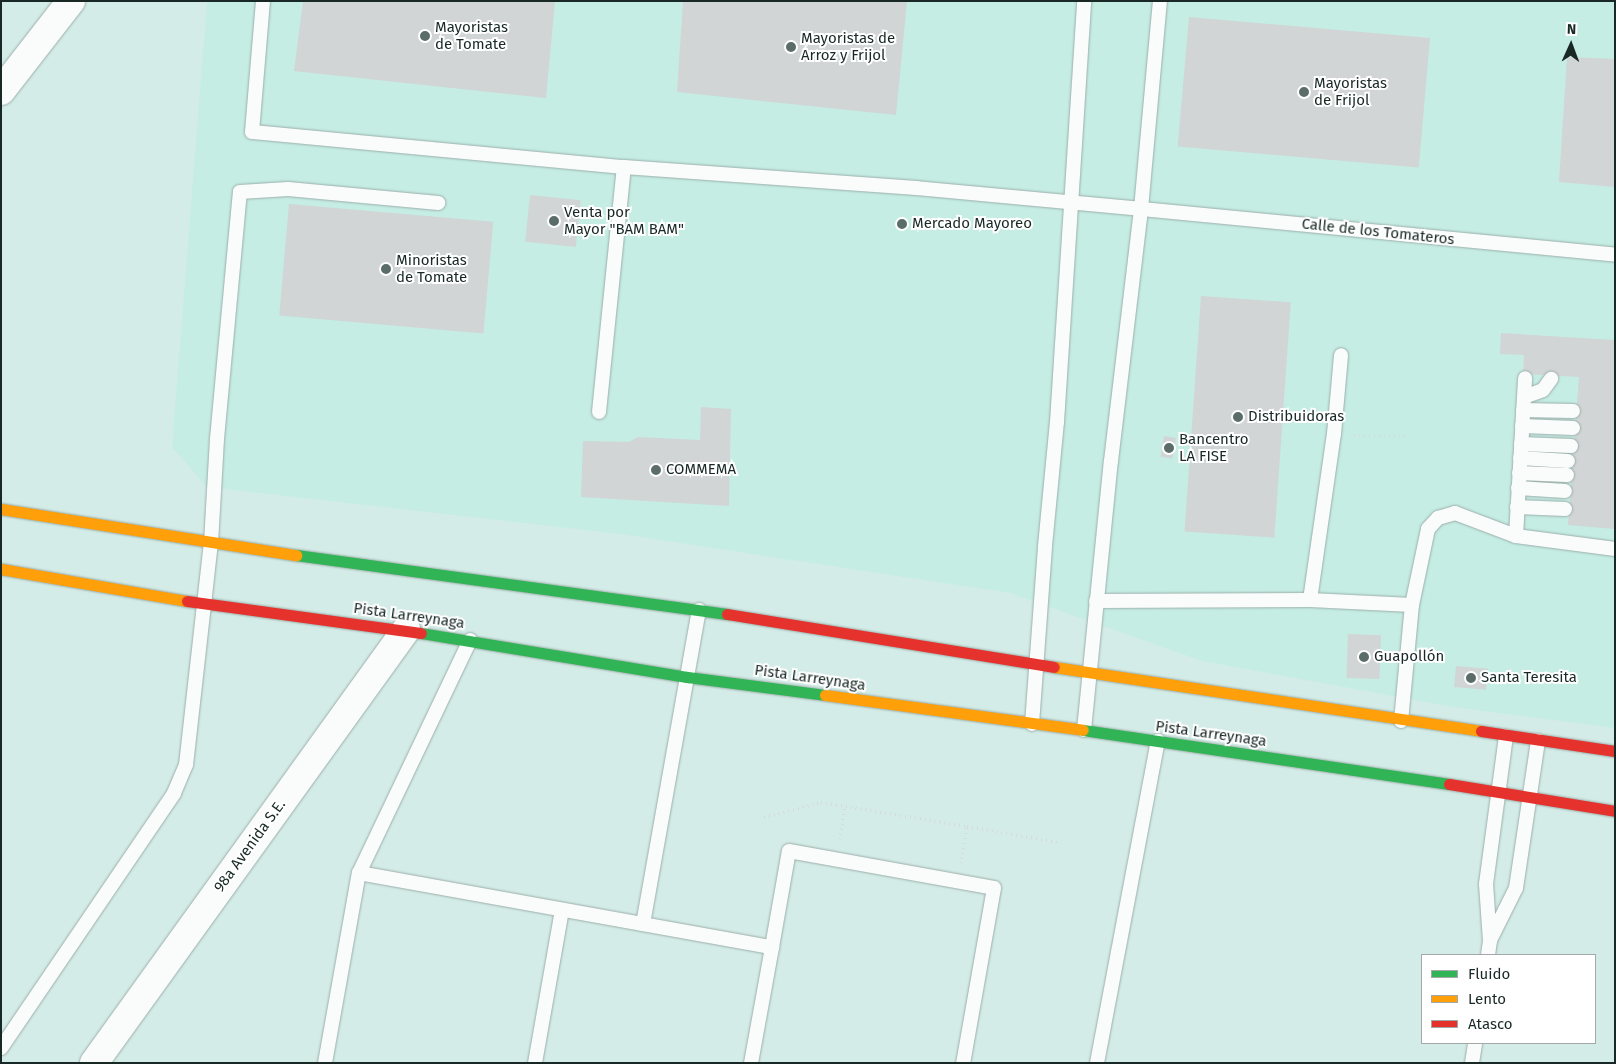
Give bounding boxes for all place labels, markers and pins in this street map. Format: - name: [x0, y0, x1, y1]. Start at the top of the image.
- place label: Mayoristas de Tomate: [435, 18, 508, 53]
- place label: Mayoristas de Arroz y Frijol: [801, 29, 895, 64]
- marker: Mayoristas de Tomate: [419, 30, 431, 42]
- marker: Mayoristas de Arroz y Frijol: [785, 41, 797, 53]
- place label: Mayoristas de Frijol: [1314, 74, 1387, 109]
- marker: Mayoristas de Frijol: [1298, 86, 1310, 98]
- place label: Venta por Mayor "BAM BAM": [564, 203, 684, 238]
- marker: Venta por Mayor "BAM BAM": [548, 215, 560, 227]
- place label: Mercado Mayoreo: [912, 215, 1032, 233]
- marker: Mercado Mayoreo: [896, 218, 908, 230]
- place label: Minoristas de Tomate: [396, 251, 467, 286]
- marker: Minoristas de Tomate: [380, 263, 392, 275]
- place label: Distribuidoras: [1248, 408, 1344, 426]
- marker: Distribuidoras: [1232, 411, 1244, 423]
- place label: Bancentro LA FISE: [1179, 430, 1248, 465]
- marker: Bancentro LA FISE: [1163, 442, 1175, 454]
- place label: COMMEMA: [666, 461, 736, 479]
- marker: COMMEMA: [650, 464, 662, 476]
- place label: Guapollón: [1374, 648, 1444, 666]
- marker: Guapollón: [1358, 651, 1370, 663]
- place label: Santa Teresita: [1481, 669, 1577, 687]
- marker: Santa Teresita: [1465, 672, 1477, 684]

